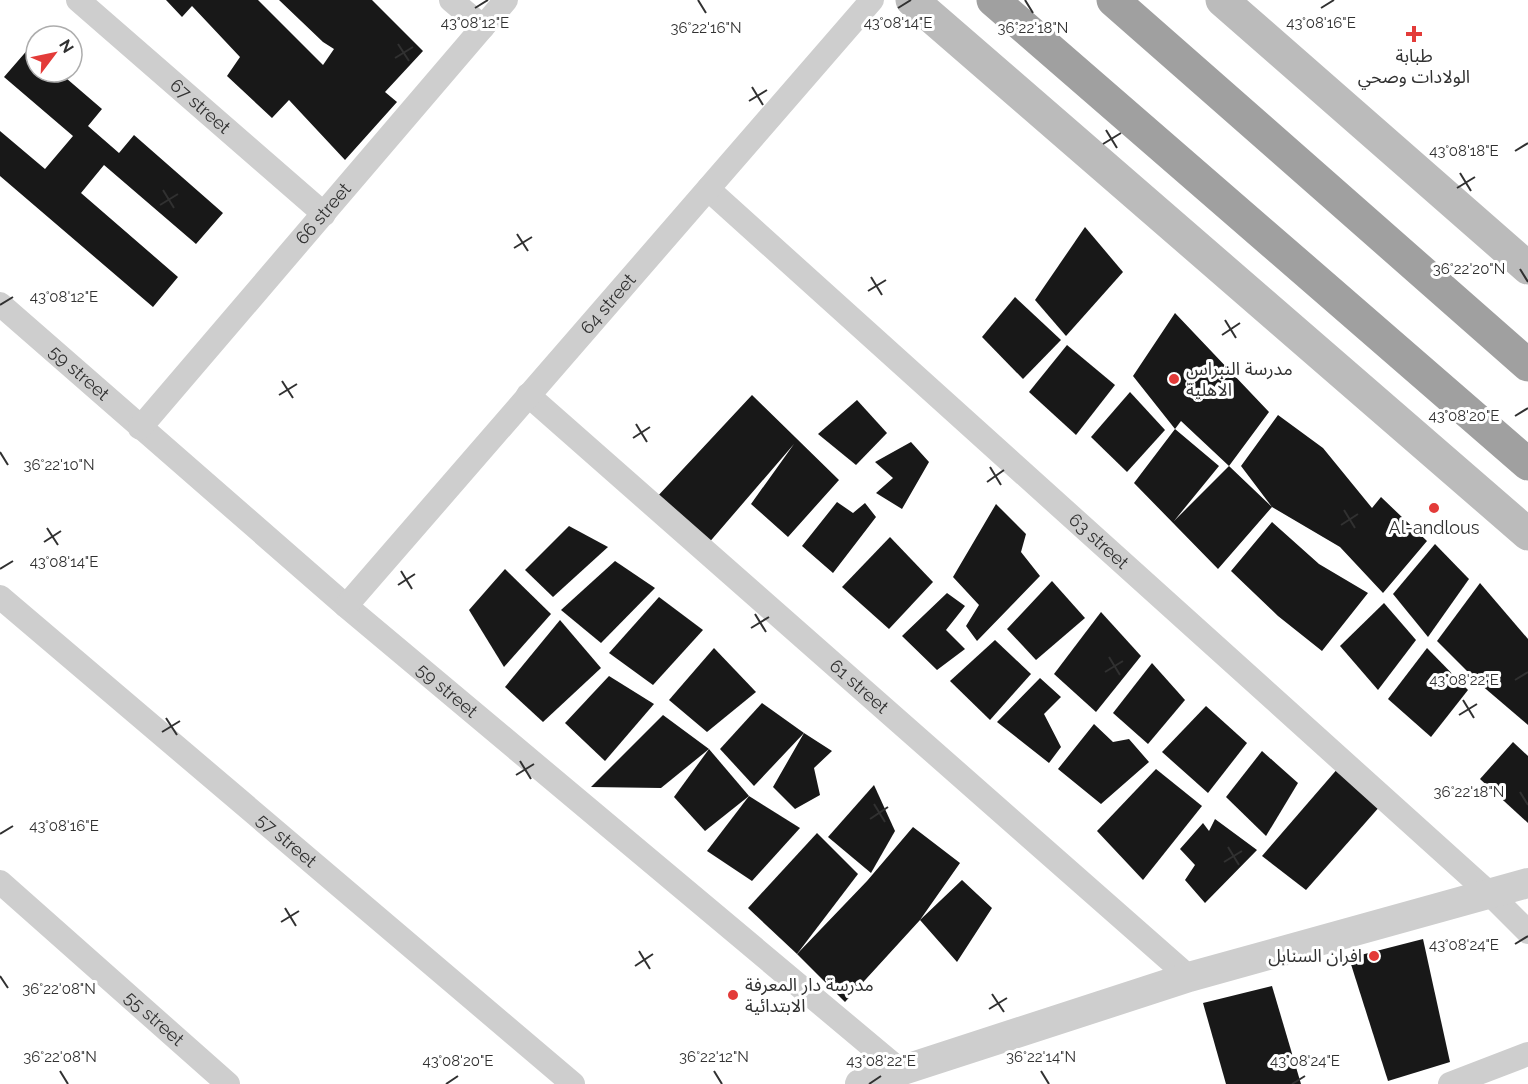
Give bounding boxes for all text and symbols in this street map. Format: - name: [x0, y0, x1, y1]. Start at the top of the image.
- text: 43°08'12"E: [441, 14, 509, 32]
- text: 43°08'14"E: [864, 14, 932, 32]
- text: 43°08'16"E: [1286, 14, 1356, 32]
- text: 36°22'16"N: [671, 19, 742, 37]
- text: 36°22'18"N: [998, 19, 1068, 37]
- north arrow: [24, 24, 84, 84]
- marker: طبابة الولادات وصحي: [1405, 25, 1423, 43]
- text: N: [55, 36, 78, 57]
- place label: طبابة الولادات وصحي: [1358, 45, 1470, 90]
- street label: 67 street: [166, 74, 235, 138]
- text: 43°08'18"E: [1429, 142, 1499, 160]
- street label: 66 street: [291, 178, 355, 248]
- text: 36°22'20"N: [1433, 260, 1505, 278]
- street label: 64 street: [576, 269, 640, 338]
- text: 43°08'12"E: [30, 288, 98, 306]
- street label: 59 street: [45, 341, 114, 405]
- place label: مدرسة النبراس الاهلية: [1186, 358, 1293, 400]
- marker: مدرسة النبراس الاهلية: [1167, 372, 1181, 386]
- text: 43°08'20"E: [1428, 407, 1500, 425]
- text: 36°22'10"N: [23, 456, 95, 474]
- marker: Al-andlous: [1427, 501, 1441, 515]
- street label: 63 street: [1065, 509, 1133, 573]
- place label: Al-andlous: [1389, 517, 1480, 538]
- text: 43°08'14"E: [30, 553, 98, 571]
- street label: 61 street: [826, 655, 893, 717]
- street label: 59 street: [413, 659, 482, 722]
- text: 43°08'22"E: [1429, 671, 1499, 689]
- text: 36°22'18"N: [1434, 783, 1504, 801]
- street label: 57 street: [253, 809, 321, 871]
- text: 43°08'16"E: [29, 817, 99, 835]
- text: 43°08'24"E: [1429, 936, 1499, 954]
- place label: افران السنابل: [1268, 945, 1362, 967]
- marker: افران السنابل: [1367, 949, 1381, 963]
- place label: مدرسة دار المعرفة الابتدائية: [745, 974, 874, 1016]
- text: 36°22'08"N: [22, 980, 96, 998]
- street label: 55 street: [121, 986, 188, 1050]
- marker: مدرسة دار المعرفة الابتدائية: [726, 988, 740, 1002]
- text: 36°22'08"N: [23, 1048, 97, 1066]
- text: 36°22'12"N: [679, 1048, 749, 1066]
- text: 36°22'14"N: [1006, 1048, 1076, 1066]
- text: 43°08'20"E: [422, 1052, 494, 1070]
- text: 43°08'22"E: [846, 1052, 916, 1070]
- text: 43°08'24"E: [1270, 1052, 1340, 1070]

